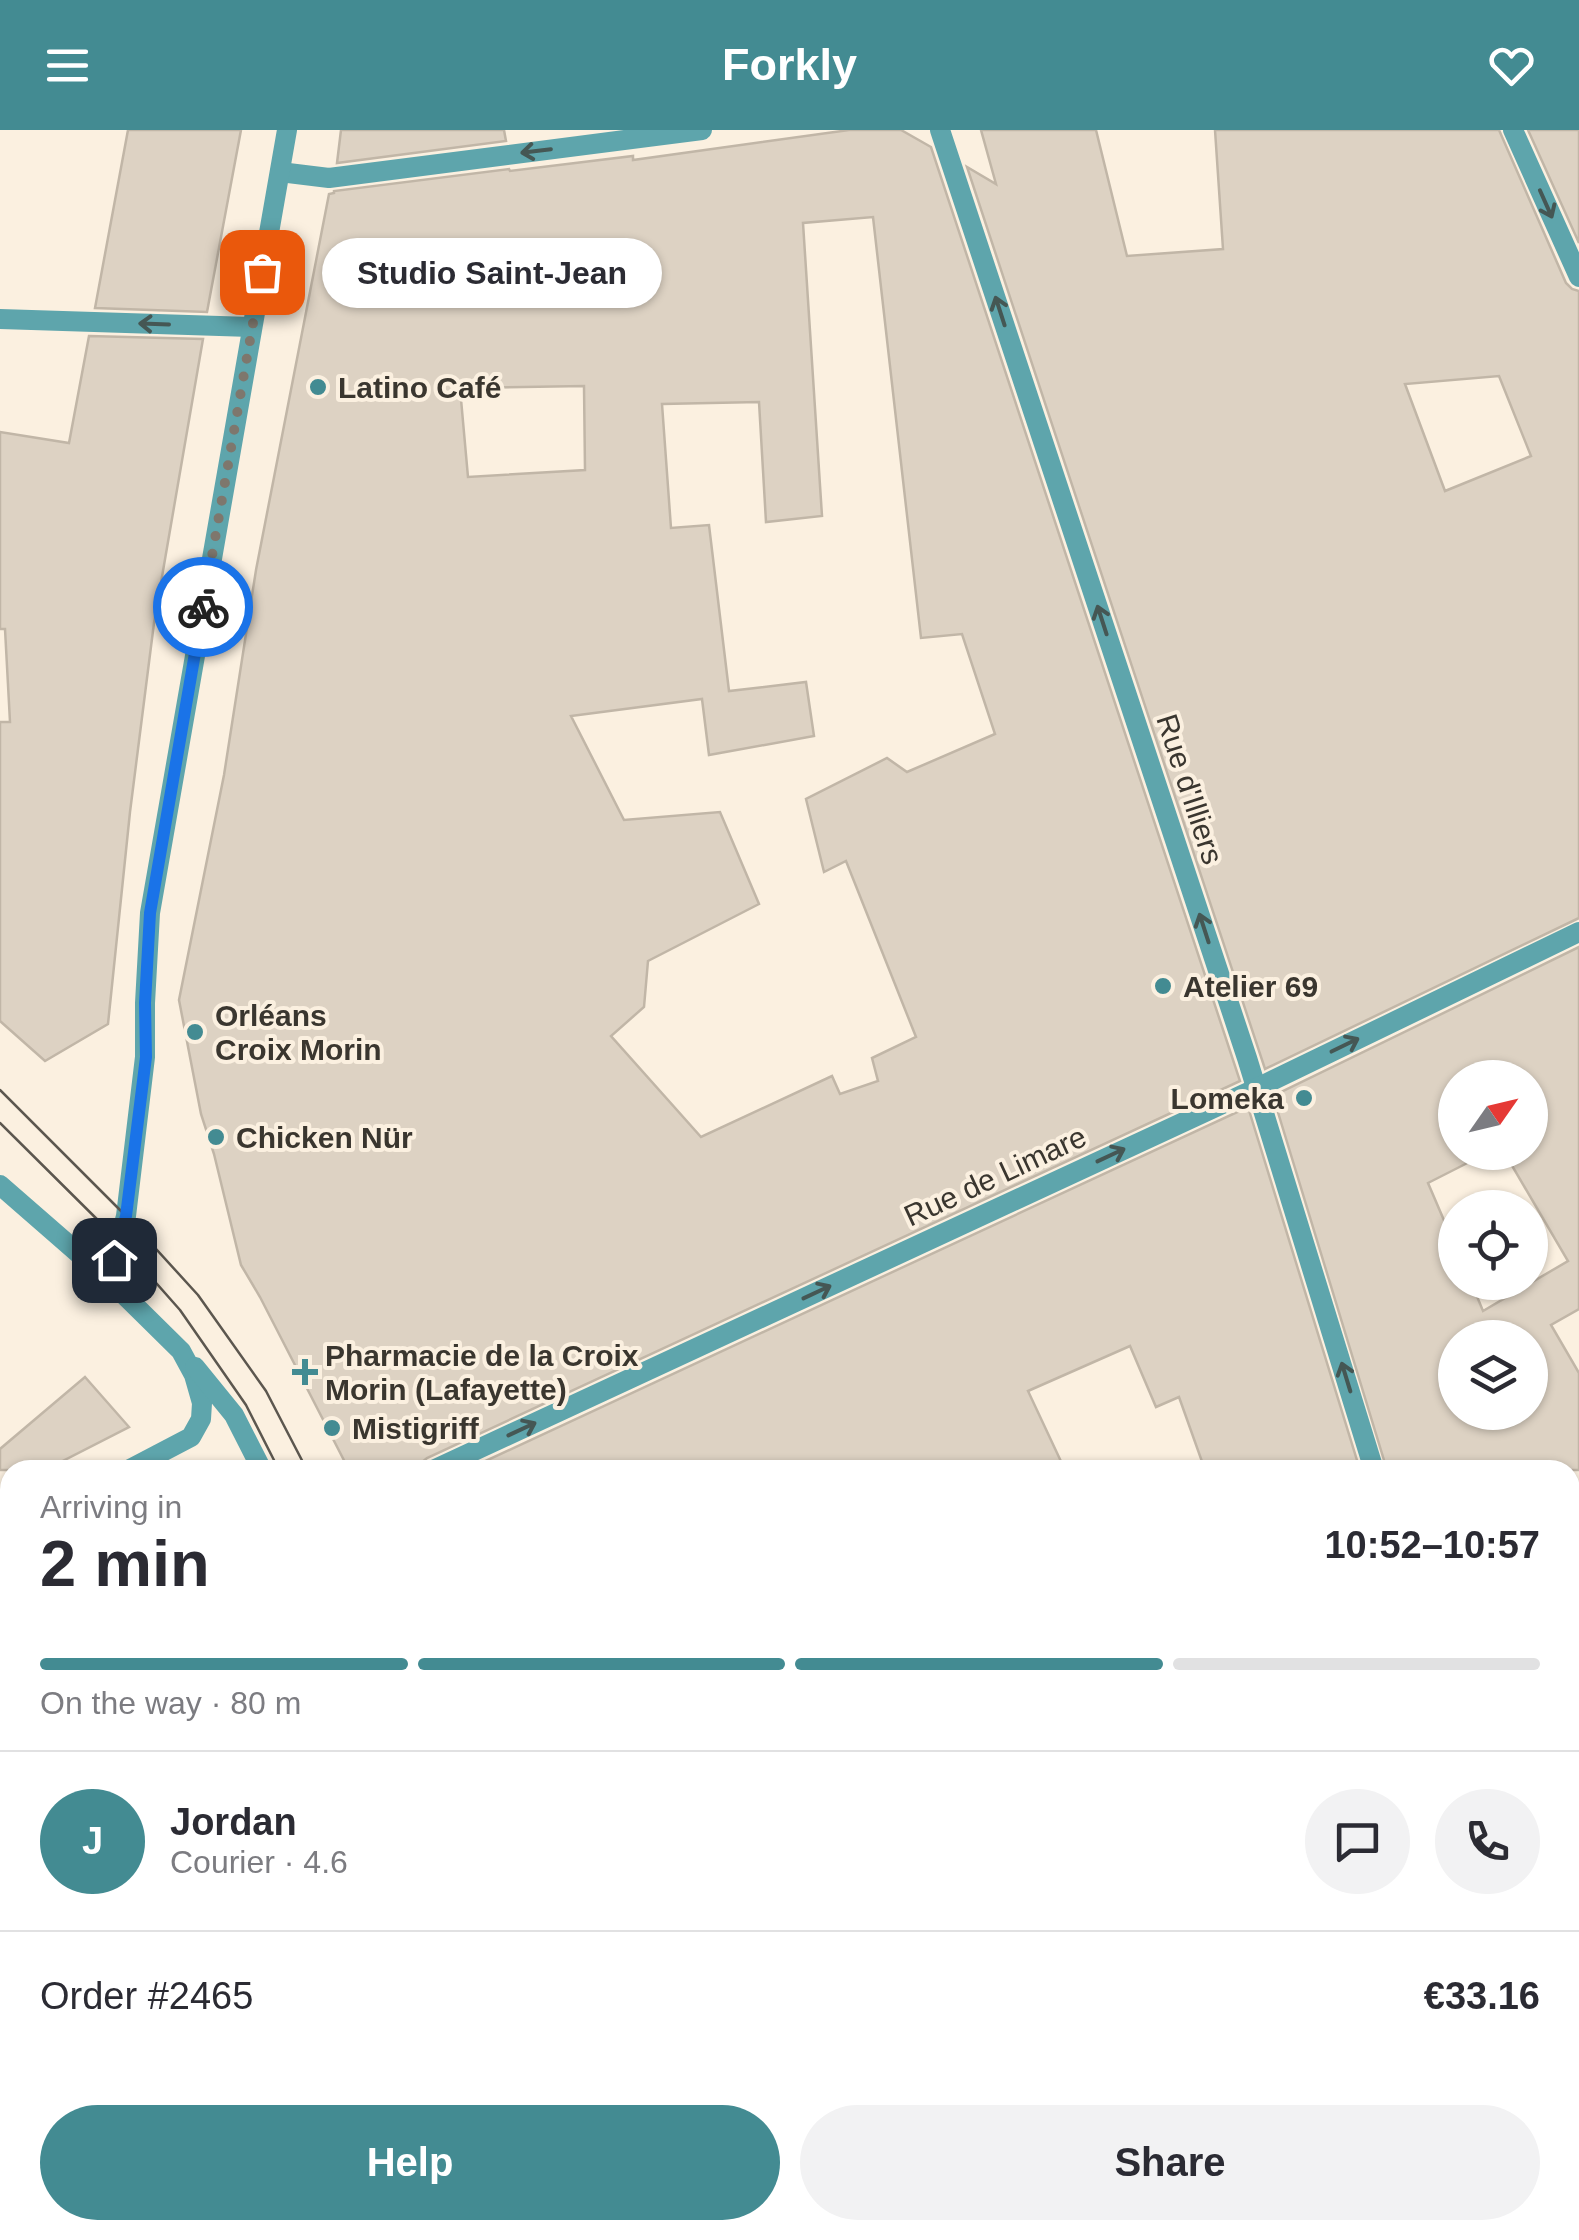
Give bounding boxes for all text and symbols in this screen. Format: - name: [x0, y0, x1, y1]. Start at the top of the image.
- icon: menu: [40, 38, 95, 93]
- icon: heart: [1484, 38, 1539, 93]
- text: Forkly: [722, 39, 857, 90]
- one-way arrow: [520, 143, 553, 161]
- one-way arrow: [1538, 188, 1556, 219]
- pin: [220, 230, 305, 315]
- callout: Studio Saint-Jean: [322, 237, 662, 307]
- icon: bag: [235, 245, 290, 300]
- text: Studio Saint-Jean: [357, 255, 627, 291]
- one-way arrow: [990, 296, 1008, 328]
- one-way arrow: [138, 314, 170, 333]
- place label: Latino Café: [338, 371, 501, 404]
- marker: Latino Café: [307, 376, 329, 398]
- courier: [153, 557, 253, 657]
- icon: bike: [176, 580, 231, 635]
- one-way arrow: [1092, 605, 1110, 636]
- street label: Rue d'Illiers: [1150, 710, 1230, 868]
- one-way arrow: [1194, 913, 1212, 945]
- place label: Atelier 69: [1183, 970, 1318, 1003]
- marker: Atelier 69: [1152, 975, 1174, 997]
- place label: Orléans Croix Morin: [215, 999, 382, 1066]
- marker: Orléans Croix Morin: [184, 1021, 206, 1043]
- one-way arrow: [1329, 1035, 1359, 1054]
- north arrow: [1438, 1060, 1548, 1170]
- map controls: [1438, 1060, 1548, 1430]
- place label: Lomeka: [1171, 1082, 1284, 1115]
- marker: Lomeka: [1293, 1087, 1315, 1109]
- street label: Rue de Limare: [899, 1119, 1091, 1233]
- place label: Chicken Nür: [236, 1121, 413, 1154]
- marker: Chicken Nür: [205, 1126, 227, 1148]
- one-way arrow: [1095, 1144, 1125, 1163]
- button: locate: [1438, 1190, 1548, 1300]
- pin: [72, 1218, 157, 1303]
- icon: home: [87, 1233, 142, 1288]
- one-way arrow: [801, 1282, 831, 1301]
- button: layers: [1438, 1320, 1548, 1430]
- place label: Pharmacie de la Croix Morin (Lafayette): [325, 1339, 639, 1406]
- marker: Pharmacie de la Croix Morin (Lafayette): [294, 1361, 316, 1383]
- one-way arrow: [1336, 1362, 1354, 1393]
- place label: Mistigriff: [352, 1412, 480, 1445]
- marker: Mistigriff: [321, 1417, 343, 1439]
- one-way arrow: [506, 1419, 536, 1438]
- text: Arriving in: [40, 1489, 182, 1525]
- text: 10:52–10:57: [1324, 1524, 1540, 1566]
- text: 2 min: [40, 1527, 210, 1600]
- text: On the way · 80 m: [40, 1685, 301, 1721]
- button: chat: [1305, 1789, 1410, 1894]
- button: phone: [1435, 1789, 1540, 1894]
- text: Jordan: [170, 1801, 297, 1843]
- text: J: [82, 1820, 103, 1862]
- text: Courier · 4.6: [170, 1844, 348, 1880]
- text: Order #2465: [40, 1975, 253, 2017]
- text: €33.16: [1424, 1975, 1540, 2017]
- button: Help: [40, 2105, 780, 2220]
- button: Share: [800, 2105, 1540, 2220]

